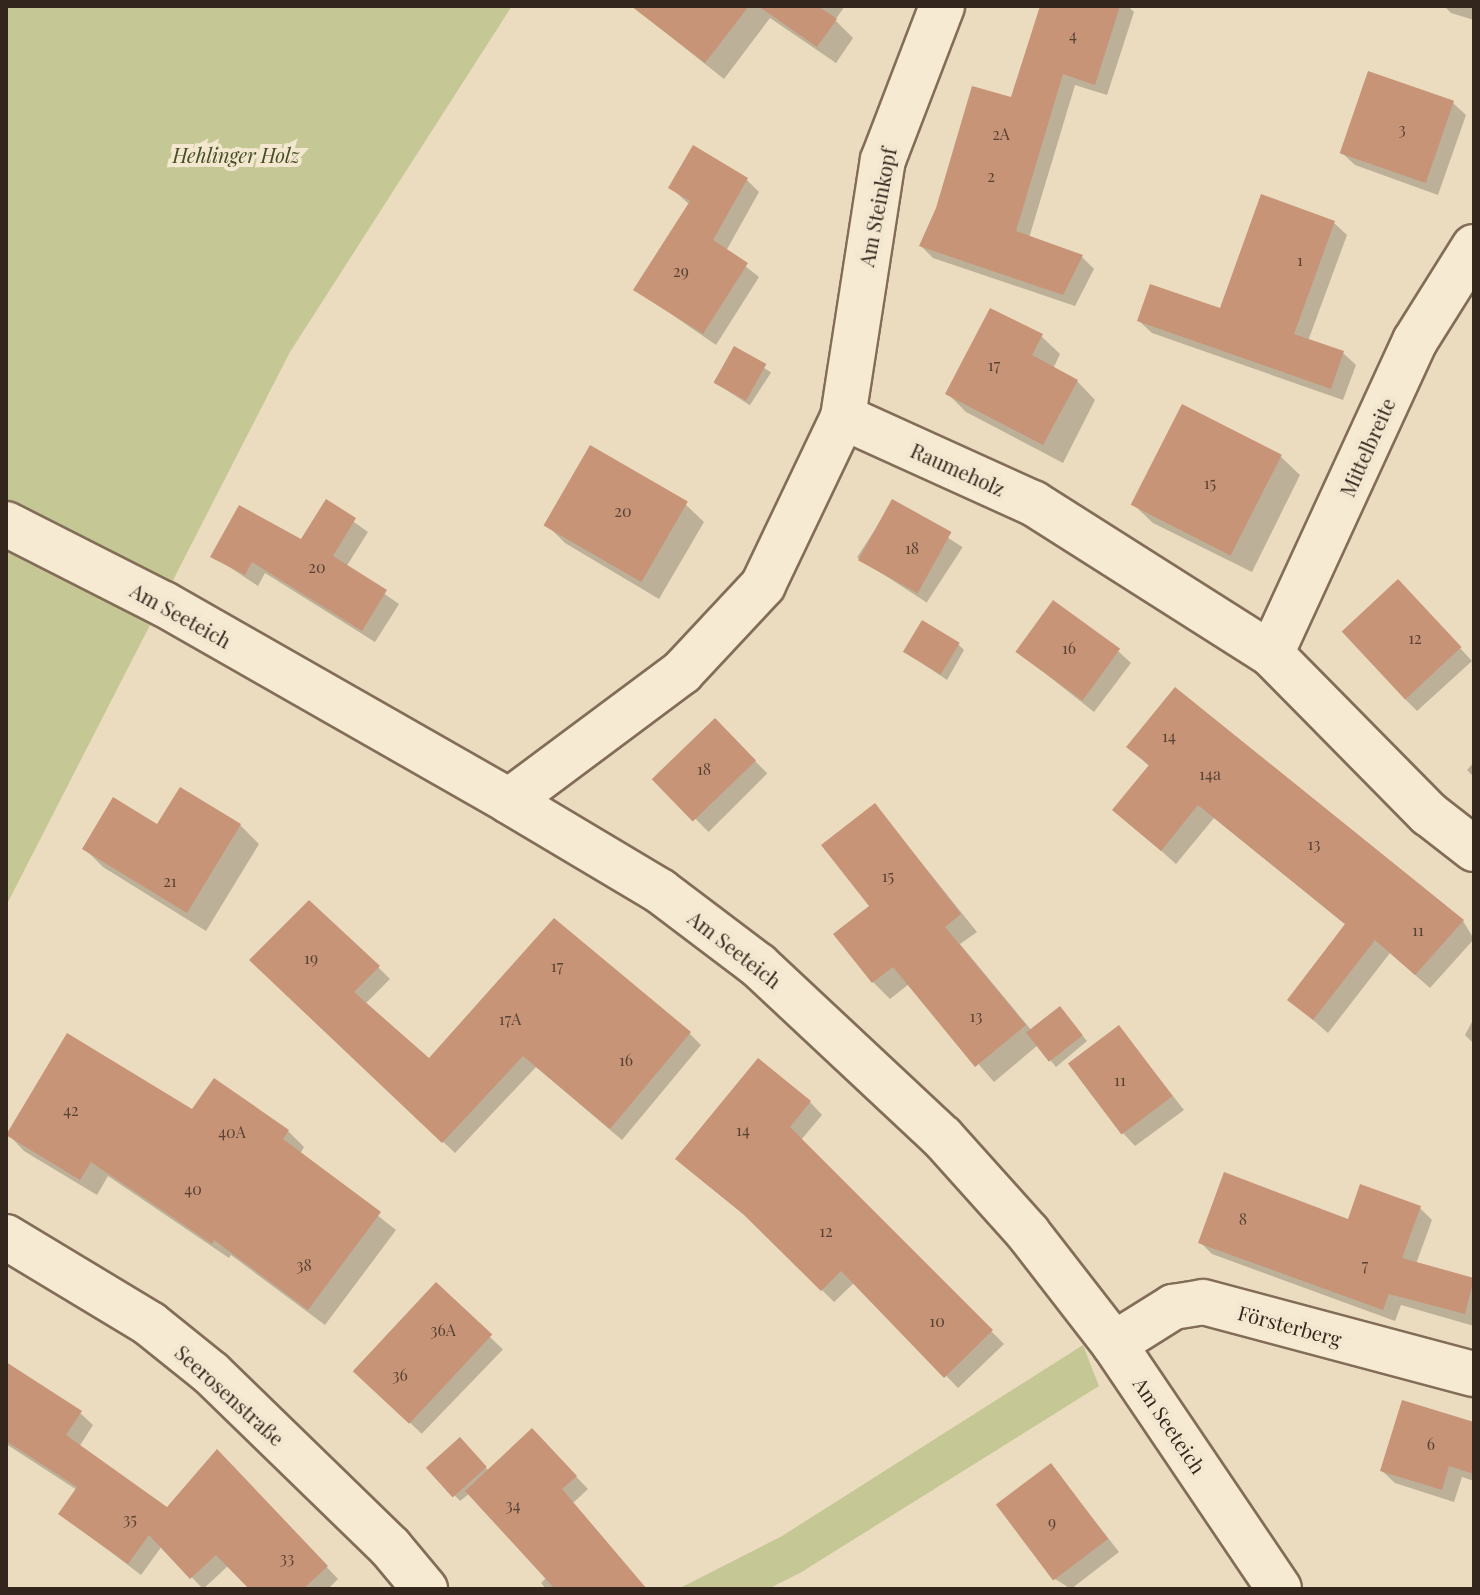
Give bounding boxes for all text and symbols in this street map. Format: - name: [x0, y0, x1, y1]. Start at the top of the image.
- house number: 4: [1069, 25, 1077, 45]
- house number: 3: [1398, 119, 1406, 139]
- house number: 2A: [992, 124, 1010, 144]
- park label: Hehlinger Holz: [173, 142, 299, 166]
- street label: Am Steinkopf: [854, 145, 900, 269]
- house number: 2: [987, 166, 995, 186]
- house number: 1: [1297, 250, 1303, 270]
- house number: 29: [673, 261, 689, 281]
- house number: 17: [988, 355, 1000, 375]
- street label: Mittelbreite: [1335, 394, 1399, 500]
- street label: Raumeholz: [907, 438, 1009, 500]
- house number: 15: [1204, 473, 1216, 493]
- house number: 20: [614, 501, 632, 521]
- house number: 18: [905, 538, 919, 558]
- house number: 20: [308, 557, 326, 577]
- street label: Am Seeteich: [127, 578, 235, 652]
- house number: 12: [1408, 628, 1422, 648]
- house number: 16: [1062, 638, 1076, 658]
- house number: 14: [1162, 726, 1176, 746]
- house number: 18: [697, 759, 711, 779]
- house number: 14a: [1199, 764, 1221, 784]
- house number: 13: [1308, 834, 1320, 854]
- house number: 15: [882, 866, 894, 886]
- house number: 21: [163, 871, 177, 891]
- street label: Am Seeteich: [684, 905, 786, 993]
- house number: 11: [1412, 920, 1424, 940]
- house number: 19: [304, 948, 318, 968]
- house number: 17: [551, 956, 563, 976]
- house number: 13: [970, 1006, 982, 1026]
- house number: 17A: [499, 1009, 521, 1029]
- house number: 16: [619, 1050, 633, 1070]
- house number: 11: [1114, 1070, 1126, 1090]
- house number: 42: [63, 1100, 79, 1120]
- house number: 14: [736, 1120, 750, 1140]
- house number: 40A: [218, 1122, 246, 1142]
- house number: 40: [184, 1179, 202, 1199]
- house number: 8: [1239, 1209, 1247, 1229]
- house number: 12: [819, 1221, 833, 1241]
- house number: 38: [296, 1255, 312, 1275]
- house number: 7: [1362, 1255, 1368, 1275]
- street label: Försterberg: [1236, 1300, 1344, 1350]
- house number: 10: [929, 1311, 945, 1331]
- house number: 36A: [430, 1320, 456, 1340]
- street label: Seerosenstraße: [171, 1340, 289, 1450]
- house number: 36: [392, 1365, 408, 1385]
- street label: Am Seeteich: [1129, 1372, 1211, 1478]
- house number: 6: [1427, 1434, 1435, 1454]
- house number: 34: [505, 1495, 521, 1515]
- house number: 35: [123, 1509, 137, 1529]
- house number: 9: [1048, 1512, 1056, 1532]
- house number: 33: [280, 1548, 294, 1568]

